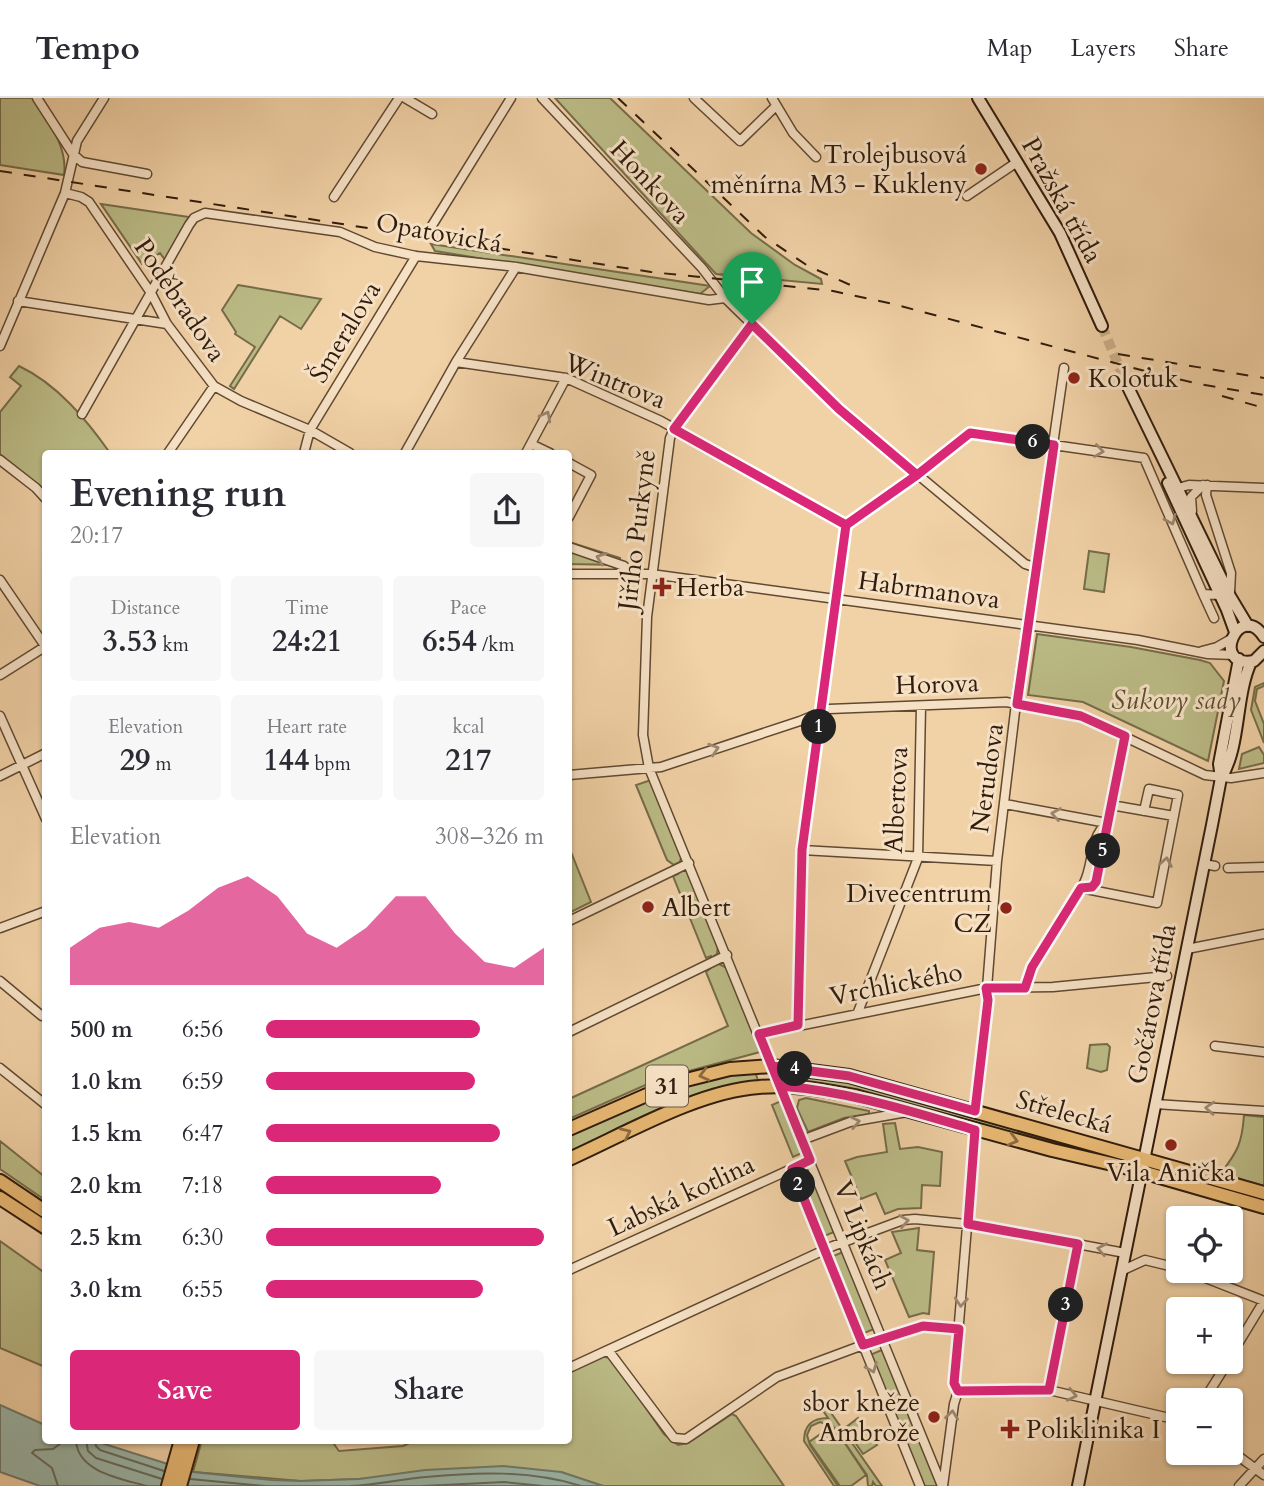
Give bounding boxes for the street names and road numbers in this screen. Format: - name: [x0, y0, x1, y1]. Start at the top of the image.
- street label: Pražská třída: [1013, 131, 1111, 269]
- street label: Honkova: [602, 132, 698, 232]
- street label: Opatovická: [373, 205, 505, 261]
- street label: Poděbradova: [126, 231, 234, 369]
- street label: Šmeralova: [301, 275, 389, 389]
- street label: Wintrova: [558, 344, 671, 417]
- street label: Jiřího Purkyně: [609, 448, 664, 616]
- street label: Habrmanova: [856, 563, 1002, 617]
- street label: Horova: [895, 665, 979, 703]
- street label: Nerudova: [962, 721, 1012, 835]
- street label: Albertova: [876, 746, 916, 854]
- street label: Gočárova třída: [1119, 921, 1185, 1087]
- street label: Vrchlického: [827, 954, 965, 1014]
- road number: 31: [646, 1066, 688, 1106]
- street label: Střelecká: [1012, 1082, 1116, 1142]
- street label: Labská kotlina: [602, 1147, 760, 1245]
- street label: V Lipkách: [825, 1175, 901, 1295]

